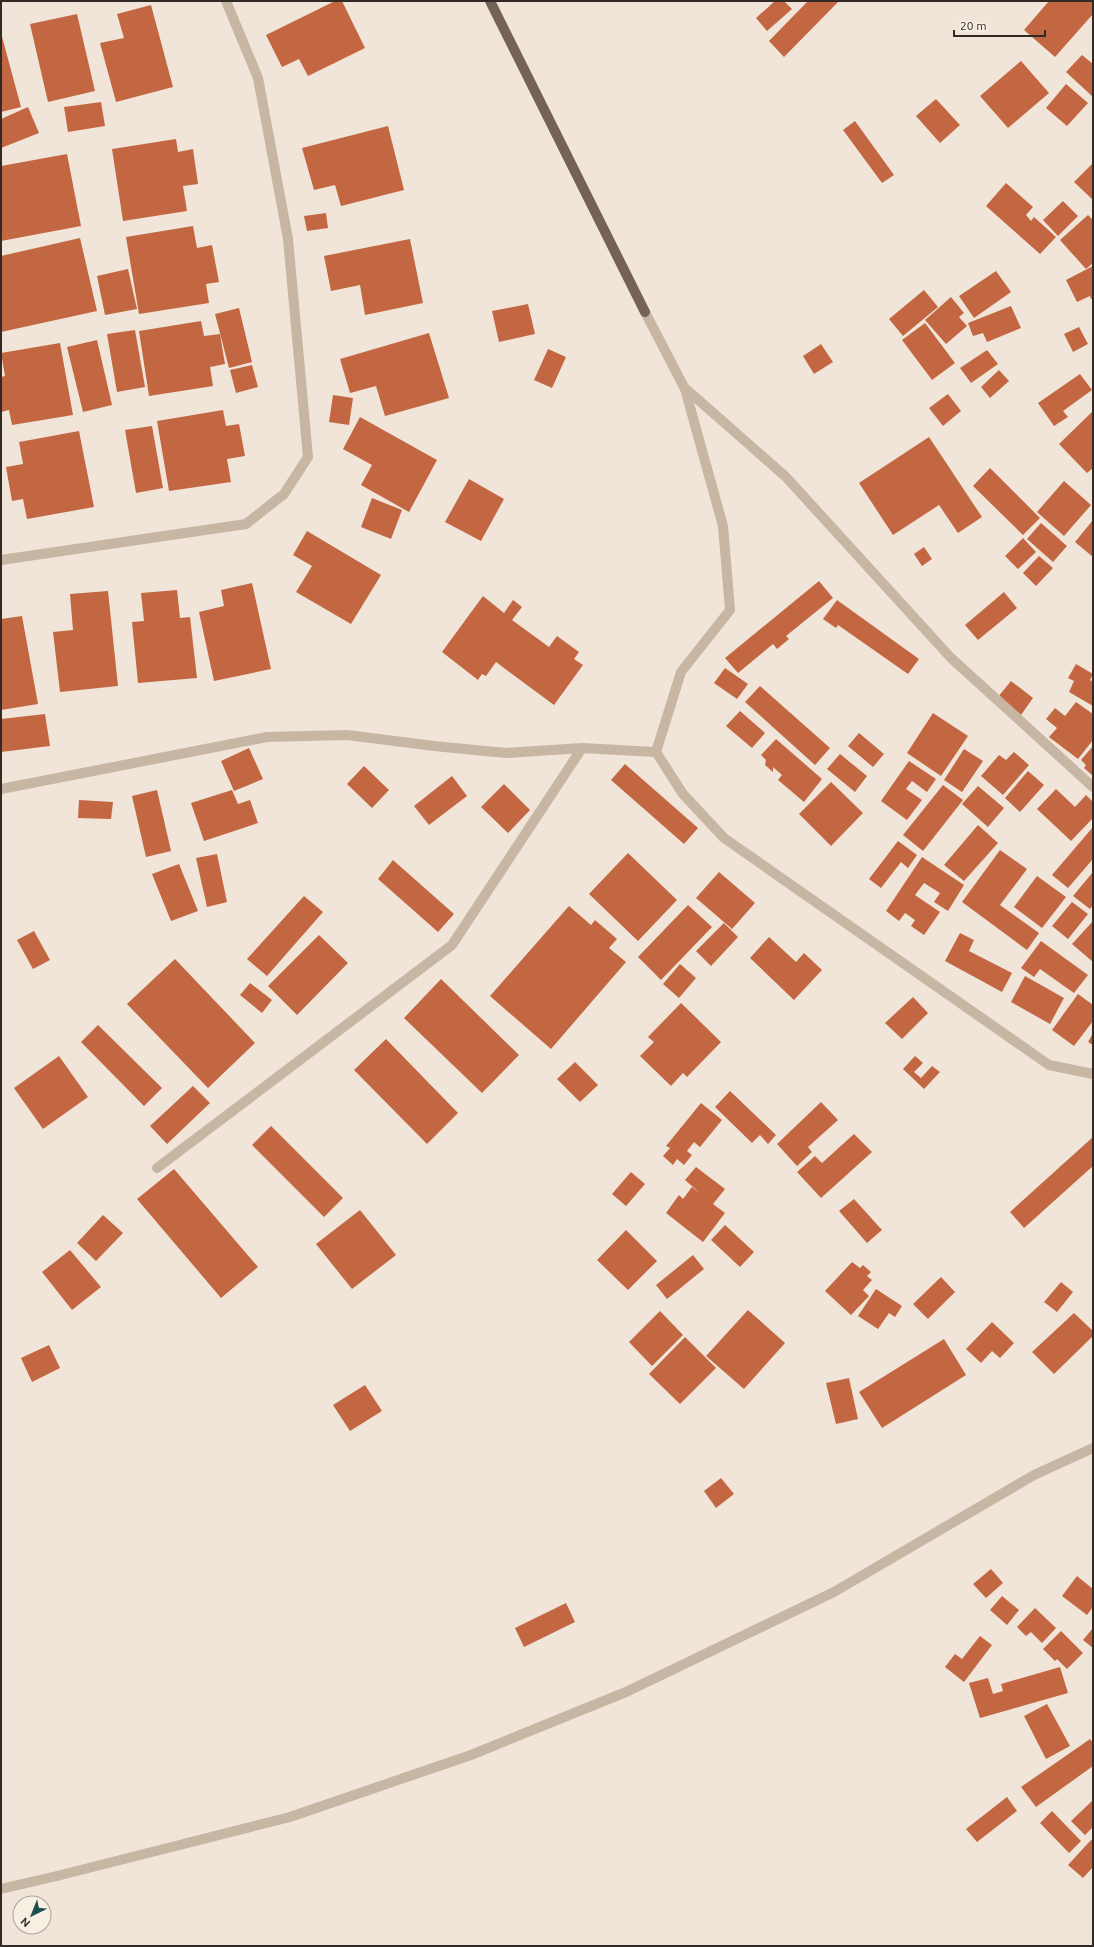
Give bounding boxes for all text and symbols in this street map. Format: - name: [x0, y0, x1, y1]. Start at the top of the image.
- scale bar: [954, 12, 1045, 38]
- text: 20 m: [960, 19, 987, 32]
- north arrow: [12, 1895, 52, 1935]
- text: N: [18, 1915, 32, 1930]

